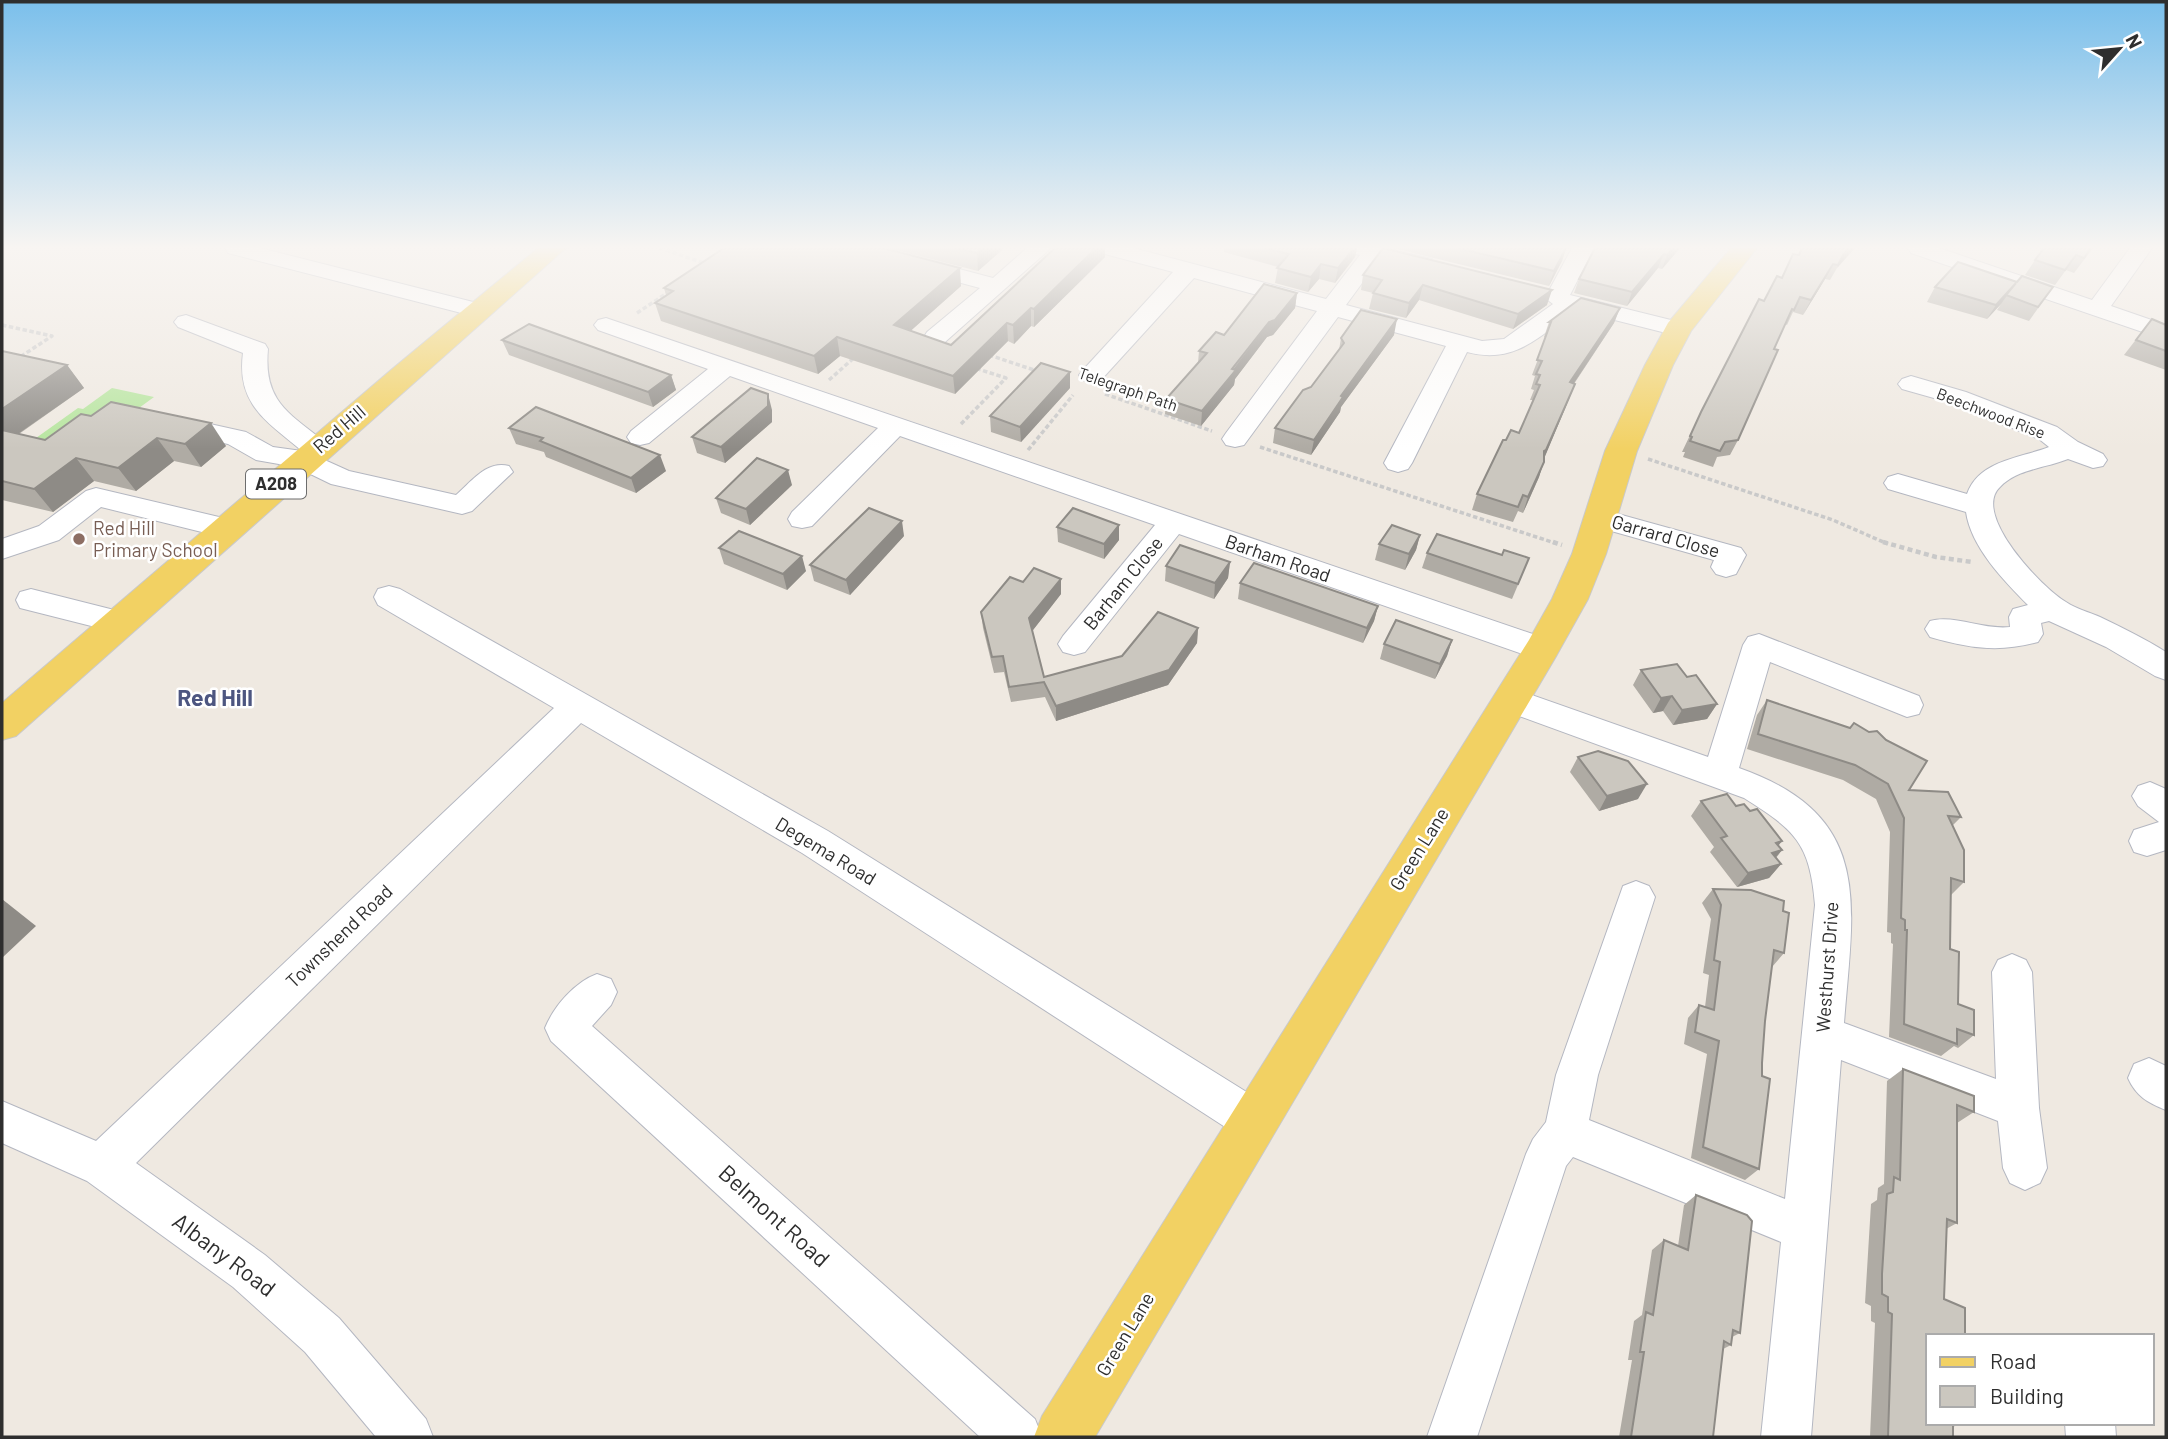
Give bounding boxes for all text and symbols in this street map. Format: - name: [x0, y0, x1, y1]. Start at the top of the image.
- north arrow: [2084, 14, 2154, 84]
- text: N: [2121, 30, 2148, 52]
- street label: Telegraph Path: [1076, 363, 1180, 414]
- street label: Beechwood Rise: [1934, 383, 2048, 442]
- street label: Red Hill: [308, 400, 370, 458]
- road number: A208: [246, 470, 306, 498]
- street label: Garrard Close: [1609, 509, 1723, 562]
- place label: Red Hill Primary School: [93, 516, 218, 561]
- street label: Barham Road: [1222, 529, 1334, 586]
- marker: Red Hill Primary School: [71, 531, 87, 547]
- street label: Barham Close: [1078, 531, 1167, 634]
- district label: Red Hill: [177, 683, 253, 711]
- street label: Green Lane: [1384, 803, 1453, 894]
- street label: Degema Road: [772, 812, 881, 890]
- street label: Townshend Road: [281, 879, 397, 992]
- street label: Westhurst Drive: [1810, 901, 1843, 1033]
- street label: Belmont Road: [713, 1158, 836, 1272]
- street label: Albany Road: [168, 1206, 282, 1302]
- street label: Green Lane: [1091, 1288, 1159, 1380]
- legend: [1926, 1334, 2154, 1425]
- text: Road: [1990, 1348, 2036, 1373]
- text: Building: [1990, 1383, 2064, 1408]

